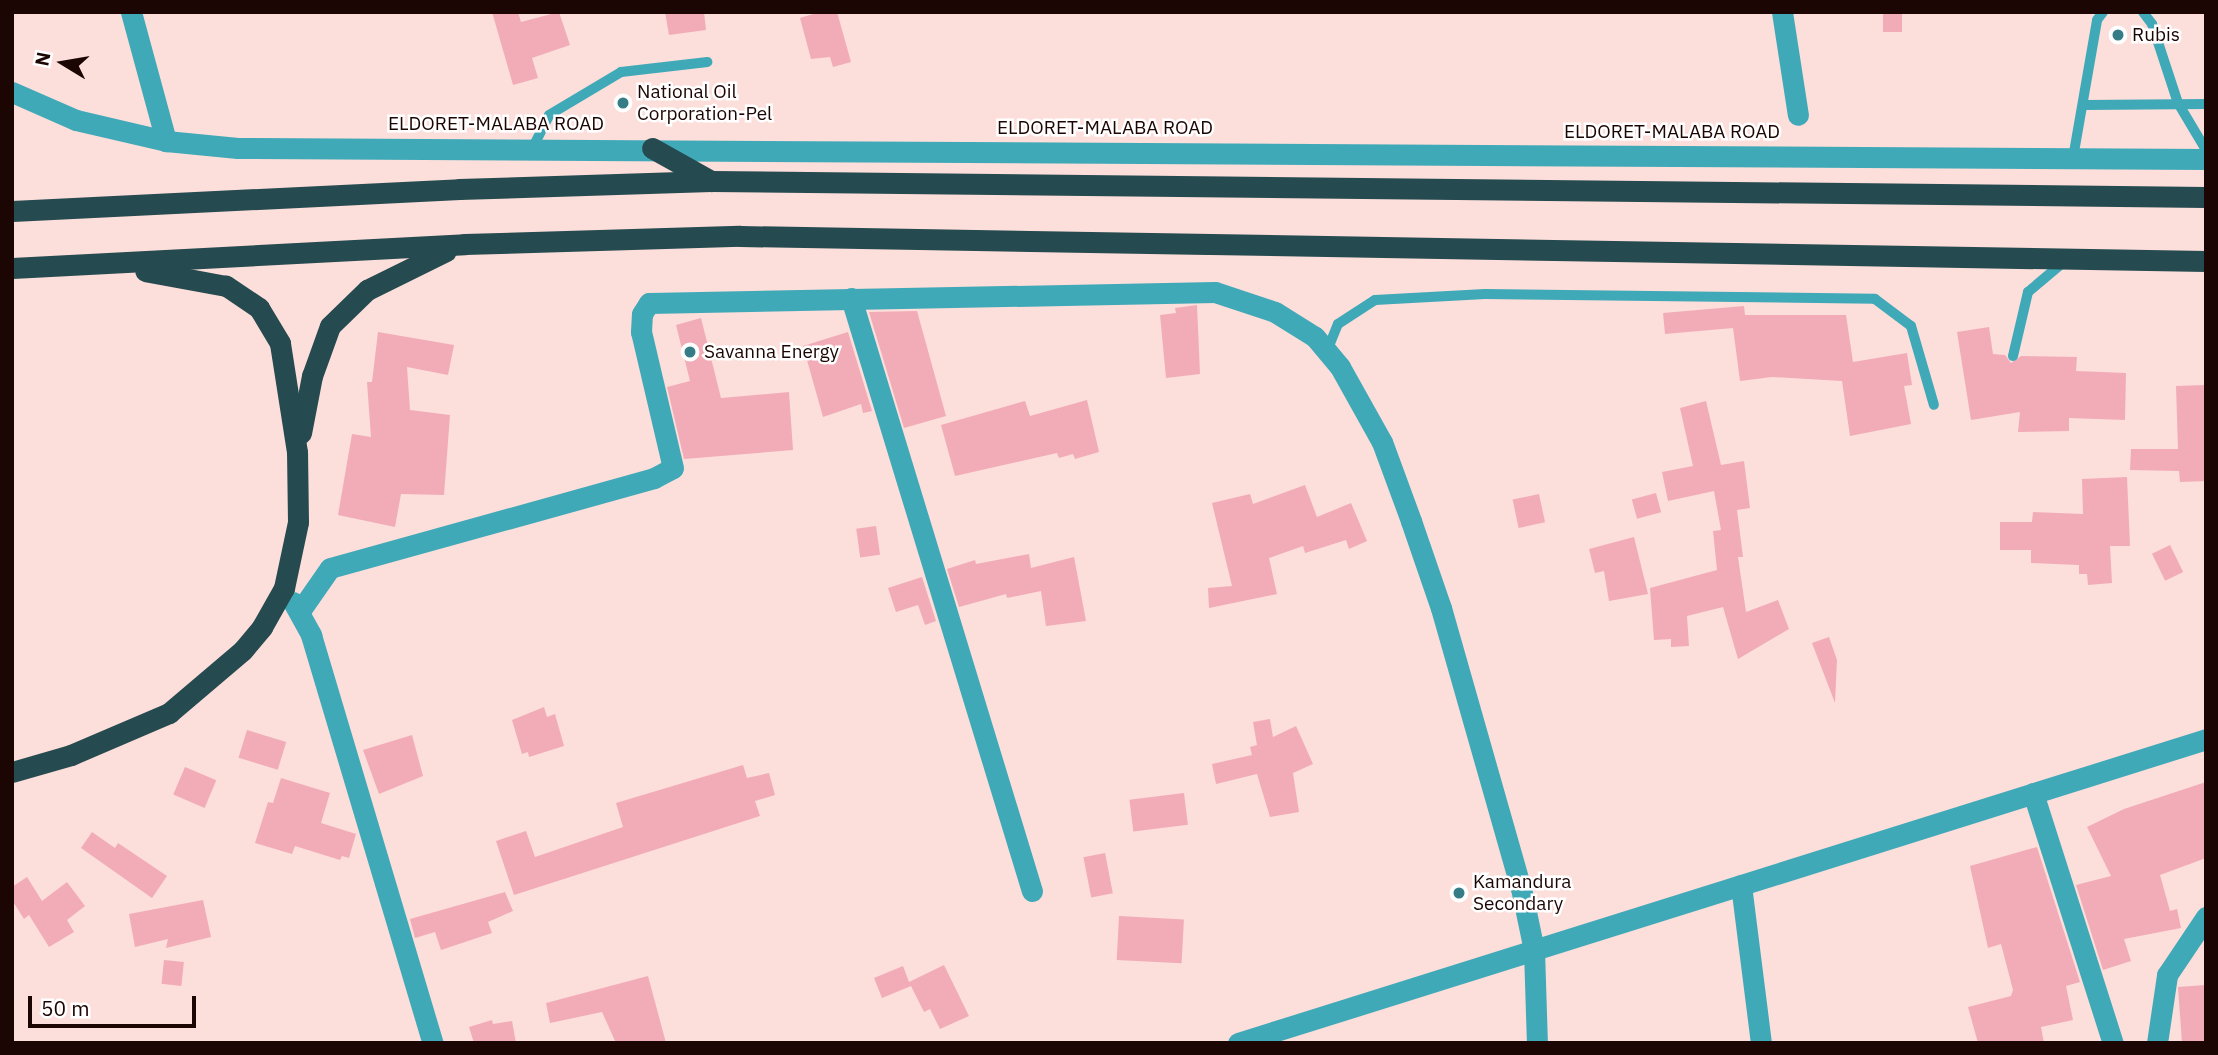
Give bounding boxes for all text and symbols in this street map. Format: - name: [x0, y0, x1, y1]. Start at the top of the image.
- place label: Rubis: [2132, 24, 2180, 46]
- marker: Rubis: [2110, 27, 2126, 43]
- north arrow: [28, 28, 98, 98]
- text: N: [29, 50, 55, 68]
- place label: National Oil Corporation-Pel: [637, 81, 772, 125]
- marker: National Oil Corporation-Pel: [615, 95, 631, 111]
- street label: ELDORET-MALABA ROAD: [388, 113, 604, 135]
- street label: ELDORET-MALABA ROAD: [997, 117, 1213, 139]
- street label: ELDORET-MALABA ROAD: [1564, 121, 1780, 143]
- place label: Savanna Energy: [704, 341, 839, 363]
- marker: Savanna Energy: [682, 344, 698, 360]
- place label: Kamandura Secondary: [1473, 871, 1571, 915]
- marker: Kamandura Secondary: [1451, 885, 1467, 901]
- scale bar: [32, 982, 200, 1026]
- text: 50 m: [41, 994, 90, 1022]

